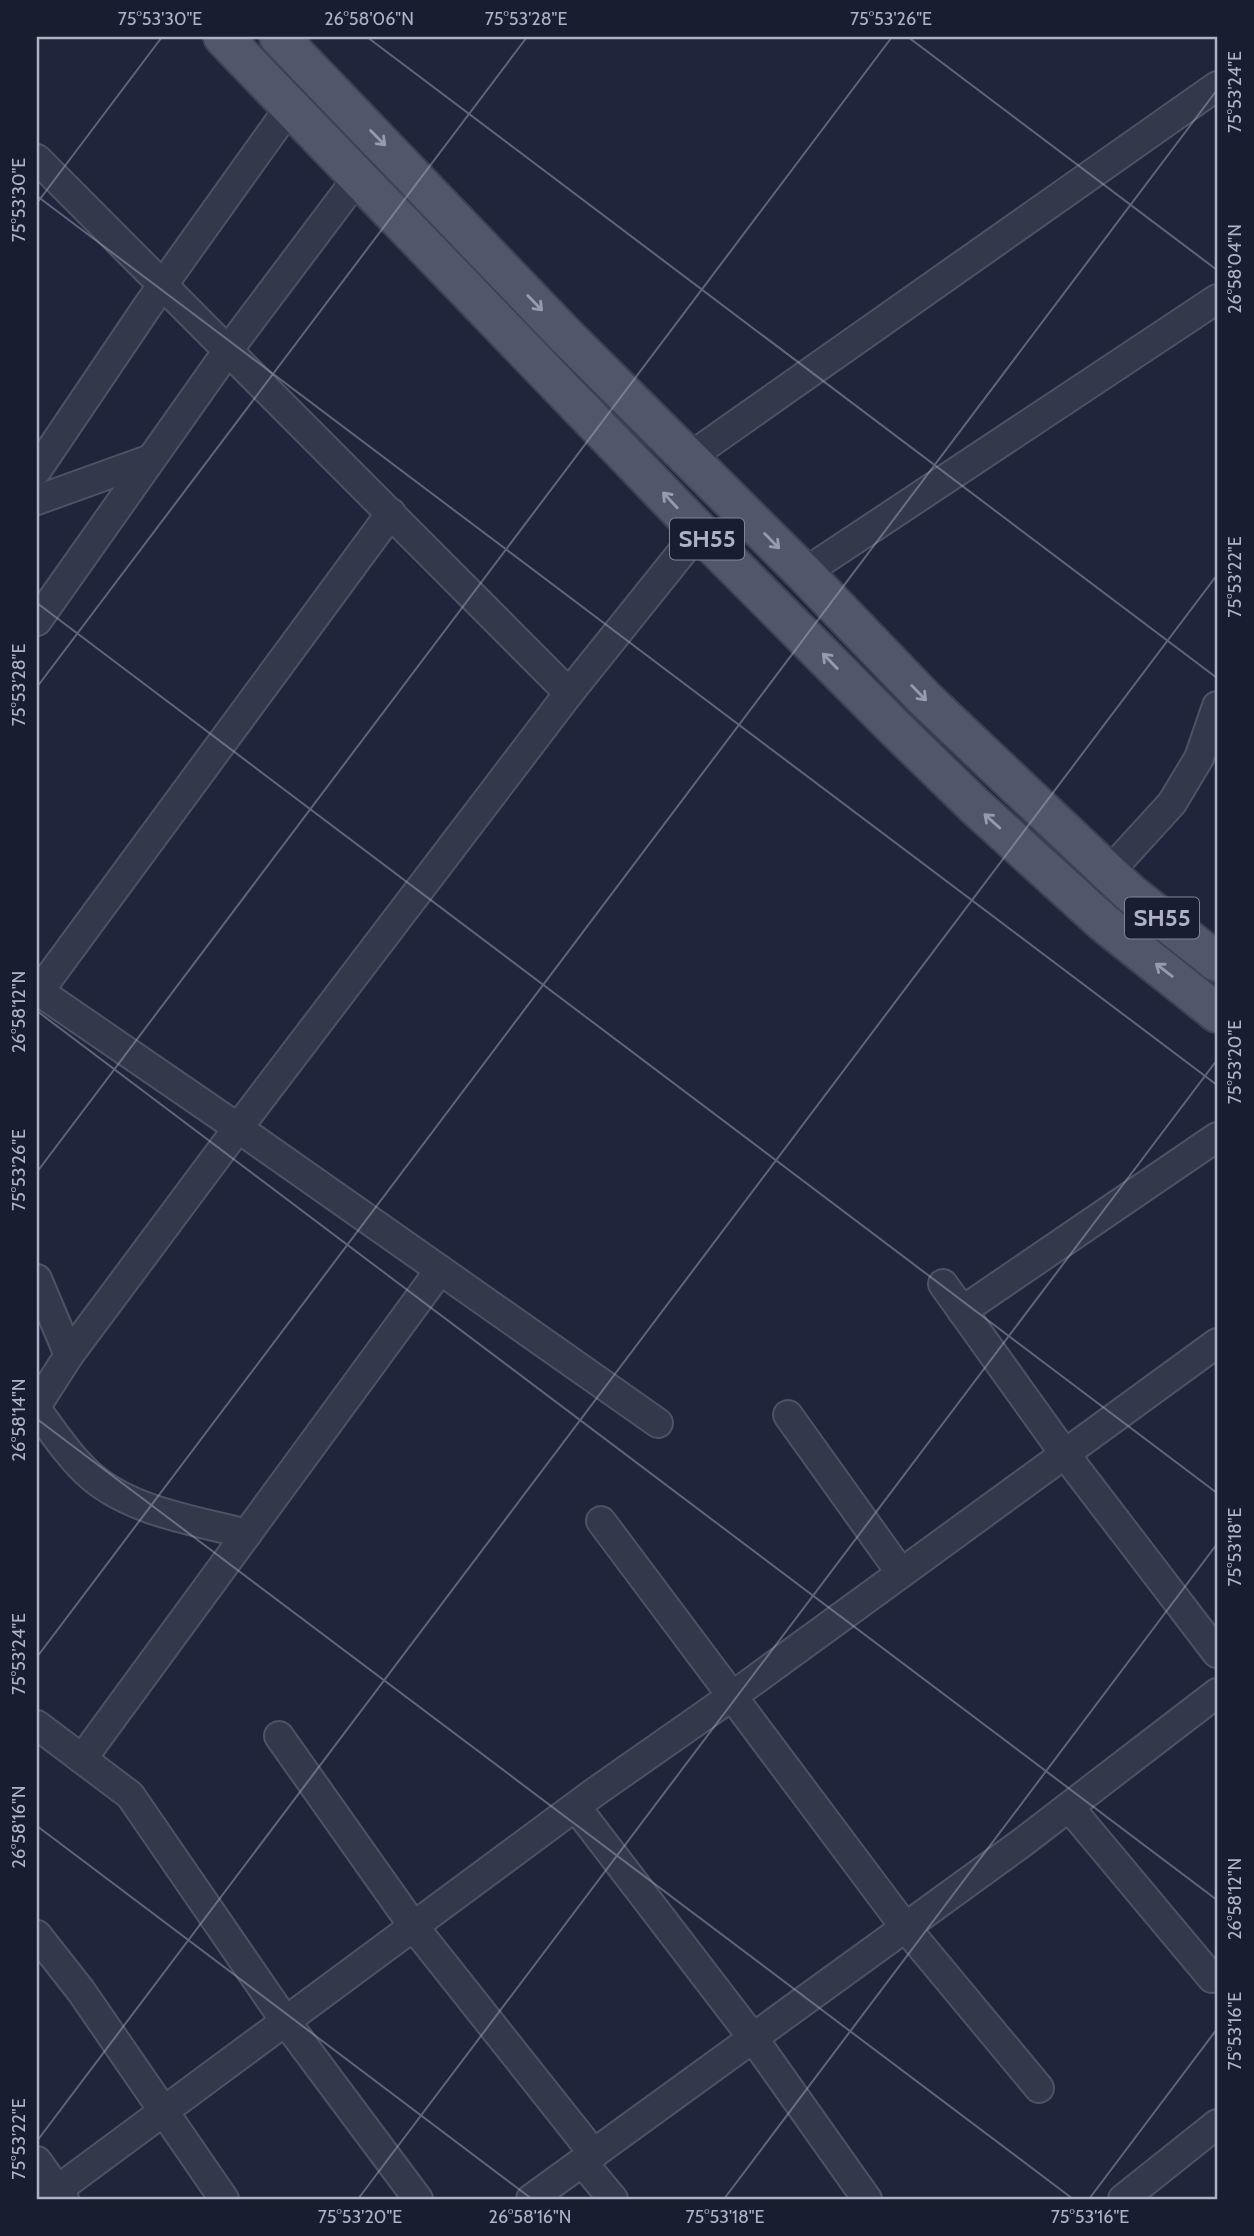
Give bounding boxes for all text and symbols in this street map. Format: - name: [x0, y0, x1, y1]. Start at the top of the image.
- text: 75°53'30"E: [118, 8, 202, 30]
- text: 26°58'06"N: [324, 8, 414, 30]
- text: 75°53'28"E: [485, 8, 567, 30]
- text: 75°53'26"E: [850, 8, 932, 30]
- text: 75°53'24"E: [1224, 51, 1246, 133]
- one-way arrow: [369, 130, 386, 147]
- text: 75°53'30"E: [8, 158, 30, 242]
- text: 26°58'04"N: [1224, 224, 1246, 314]
- one-way arrow: [526, 294, 543, 311]
- one-way arrow: [662, 491, 678, 509]
- road number: SH55: [670, 518, 744, 560]
- one-way arrow: [763, 532, 780, 549]
- text: 75°53'22"E: [1224, 536, 1246, 618]
- text: 75°53'28"E: [8, 644, 30, 726]
- one-way arrow: [822, 653, 839, 670]
- one-way arrow: [910, 684, 927, 701]
- one-way arrow: [984, 813, 1001, 830]
- road number: SH55: [1125, 898, 1199, 938]
- one-way arrow: [1155, 963, 1173, 978]
- text: 26°58'12"N: [8, 971, 30, 1053]
- text: 75°53'20"E: [1224, 1020, 1246, 1104]
- text: 75°53'26"E: [8, 1129, 30, 1211]
- text: 26°58'14"N: [8, 1379, 30, 1461]
- text: 75°53'18"E: [1224, 1507, 1246, 1587]
- text: 75°53'24"E: [8, 1613, 30, 1695]
- text: 26°58'16"N: [8, 1786, 30, 1869]
- text: 26°58'12"N: [1224, 1858, 1246, 1940]
- text: 75°53'16"E: [1224, 1992, 1246, 2070]
- text: 75°53'22"E: [8, 2098, 30, 2180]
- text: 75°53'20"E: [318, 2206, 402, 2228]
- text: 26°58'16"N: [489, 2206, 572, 2228]
- text: 75°53'18"E: [685, 2206, 765, 2228]
- text: 75°53'16"E: [1051, 2206, 1129, 2228]

